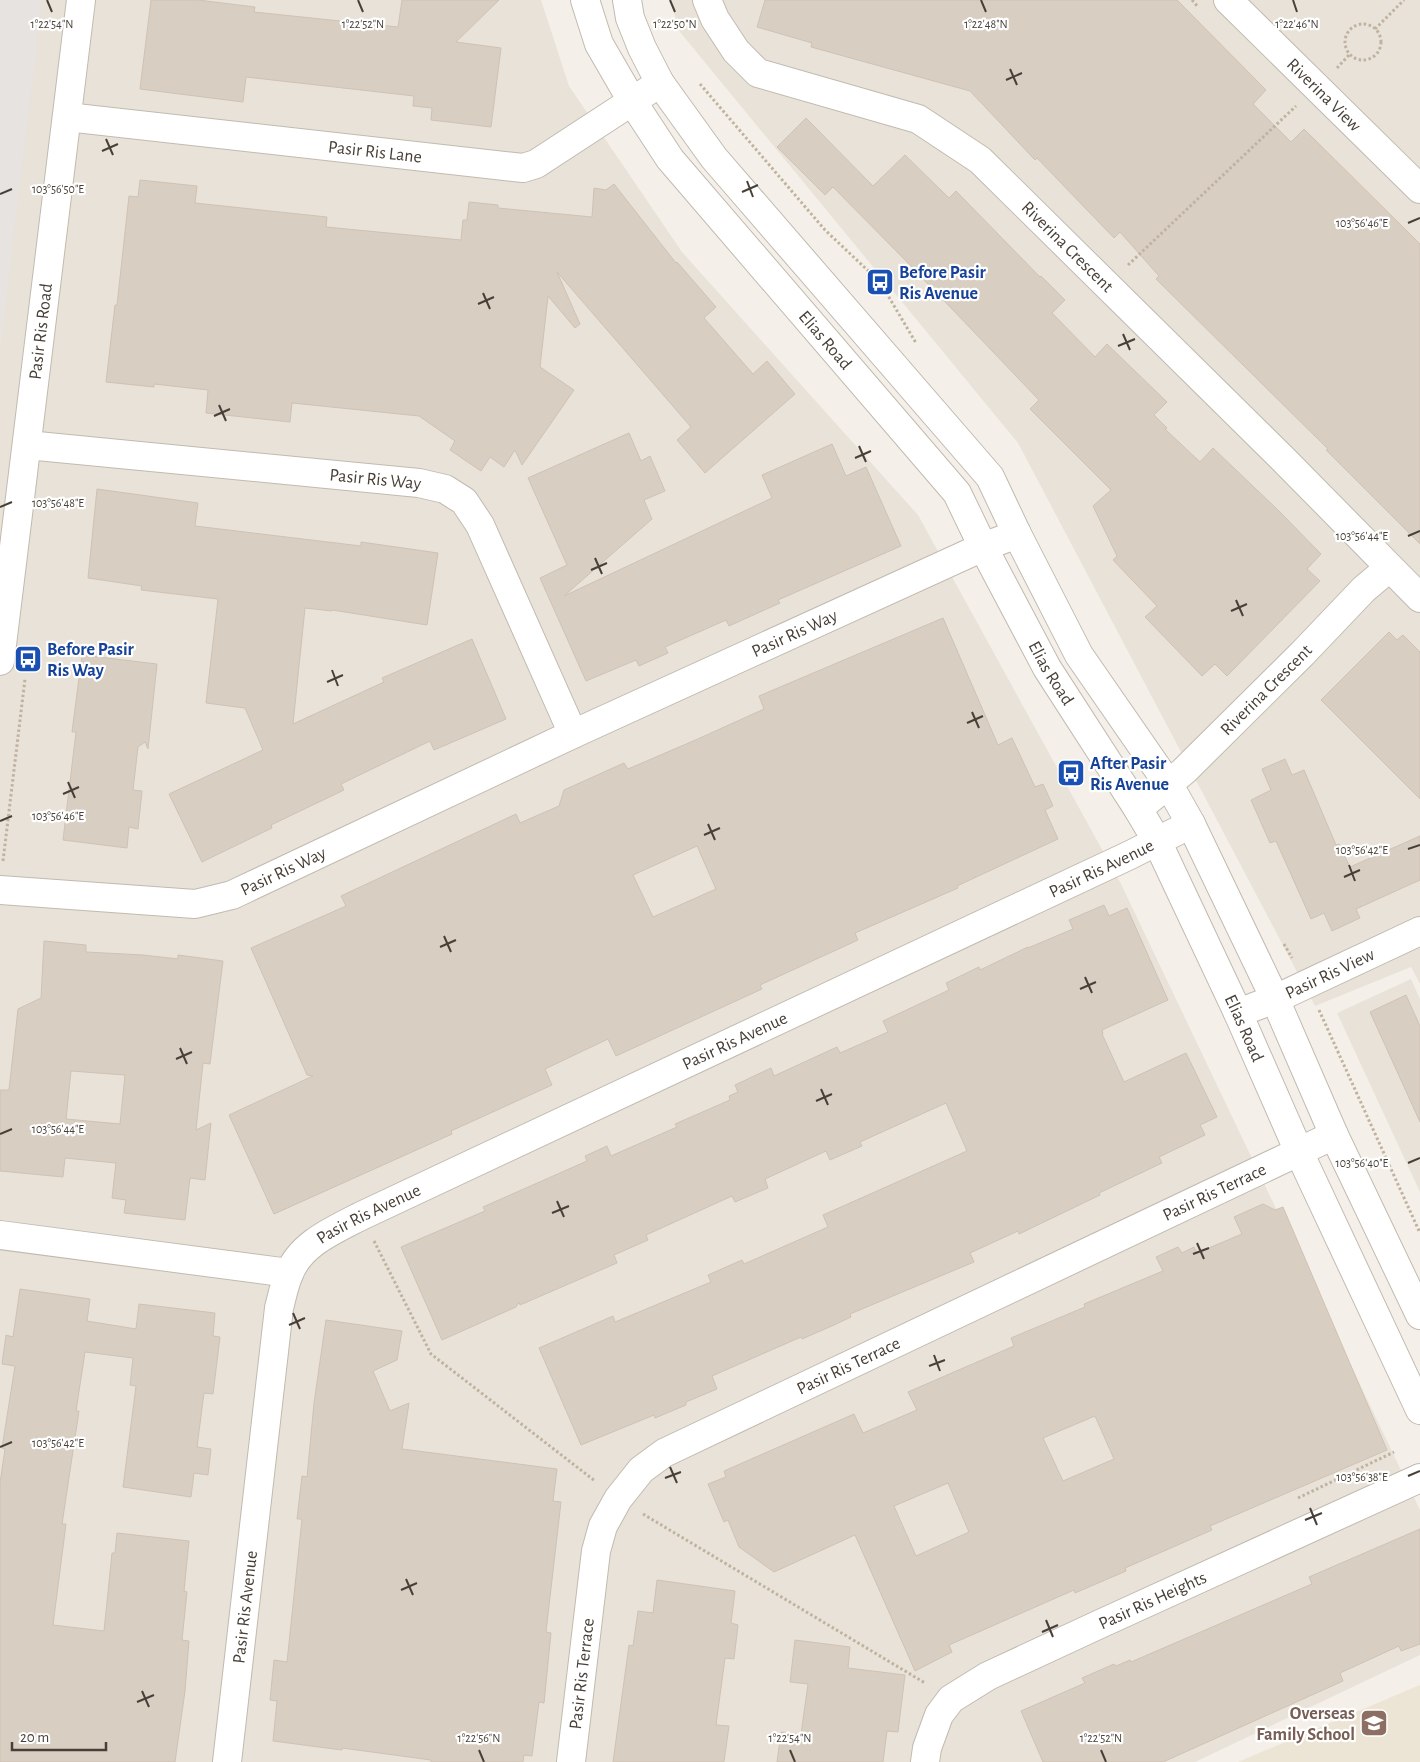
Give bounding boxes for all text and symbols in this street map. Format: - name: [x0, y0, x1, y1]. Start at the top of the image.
- text: 1°22'54"N: [31, 18, 73, 30]
- text: 1°22'52"N: [342, 18, 384, 30]
- text: 1°22'50"N: [653, 18, 697, 30]
- text: 1°22'48"N: [964, 18, 1008, 30]
- text: 1°22'46"N: [1275, 18, 1319, 30]
- street label: Riverina View: [1283, 55, 1364, 135]
- street label: Pasir Ris Lane: [327, 138, 423, 167]
- text: 103°56'50"E: [32, 183, 84, 195]
- street label: Riverina Crescent: [1018, 198, 1117, 296]
- text: 103°56'46"E: [1336, 217, 1388, 229]
- place label: Before Pasir Ris Avenue: [899, 264, 987, 303]
- bus stop icon: Before Pasir Ris Avenue: [865, 267, 895, 297]
- street label: Pasir Ris Road: [27, 282, 56, 381]
- street label: Elias Road: [795, 308, 855, 374]
- street label: Pasir Ris Way: [329, 466, 422, 493]
- text: 103°56'48"E: [32, 497, 84, 509]
- text: 103°56'44"E: [1336, 530, 1388, 542]
- street label: Pasir Ris Way: [749, 607, 841, 661]
- street label: Elias Road: [1025, 638, 1077, 709]
- place label: Before Pasir Ris Way: [47, 641, 135, 680]
- street label: Riverina Crescent: [1217, 641, 1316, 739]
- bus stop icon: Before Pasir Ris Way: [13, 644, 43, 674]
- place label: After Pasir Ris Avenue: [1090, 755, 1169, 794]
- bus stop icon: After Pasir Ris Avenue: [1056, 758, 1086, 788]
- text: 103°56'46"E: [32, 810, 84, 822]
- street label: Pasir Ris Avenue: [1046, 836, 1157, 902]
- street label: Pasir Ris Way: [238, 844, 329, 900]
- text: 103°56'42"E: [1336, 844, 1388, 856]
- street label: Pasir Ris View: [1283, 946, 1377, 1003]
- street label: Elias Road: [1221, 992, 1266, 1065]
- street label: Pasir Ris Avenue: [680, 1009, 790, 1074]
- text: 103°56'44"E: [32, 1123, 84, 1135]
- text: 103°56'40"E: [1336, 1157, 1389, 1169]
- street label: Pasir Ris Terrace: [1160, 1161, 1269, 1225]
- street label: Pasir Ris Avenue: [314, 1181, 424, 1248]
- street label: Pasir Ris Terrace: [794, 1334, 903, 1399]
- text: 103°56'42"E: [32, 1437, 84, 1449]
- text: 103°56'38"E: [1336, 1471, 1388, 1483]
- street label: Pasir Ris Avenue: [230, 1550, 261, 1665]
- street label: Pasir Ris Heights: [1096, 1569, 1210, 1633]
- street label: Pasir Ris Terrace: [567, 1617, 598, 1730]
- place label: Overseas Family School: [1256, 1705, 1355, 1744]
- school or university icon: Overseas Family School: [1359, 1708, 1389, 1738]
- scale bar: [12, 1720, 106, 1752]
- text: 20 m: [20, 1730, 49, 1745]
- text: 1°22'56"N: [458, 1732, 500, 1744]
- text: 1°22'54"N: [769, 1732, 811, 1744]
- text: 1°22'52"N: [1080, 1732, 1122, 1744]

